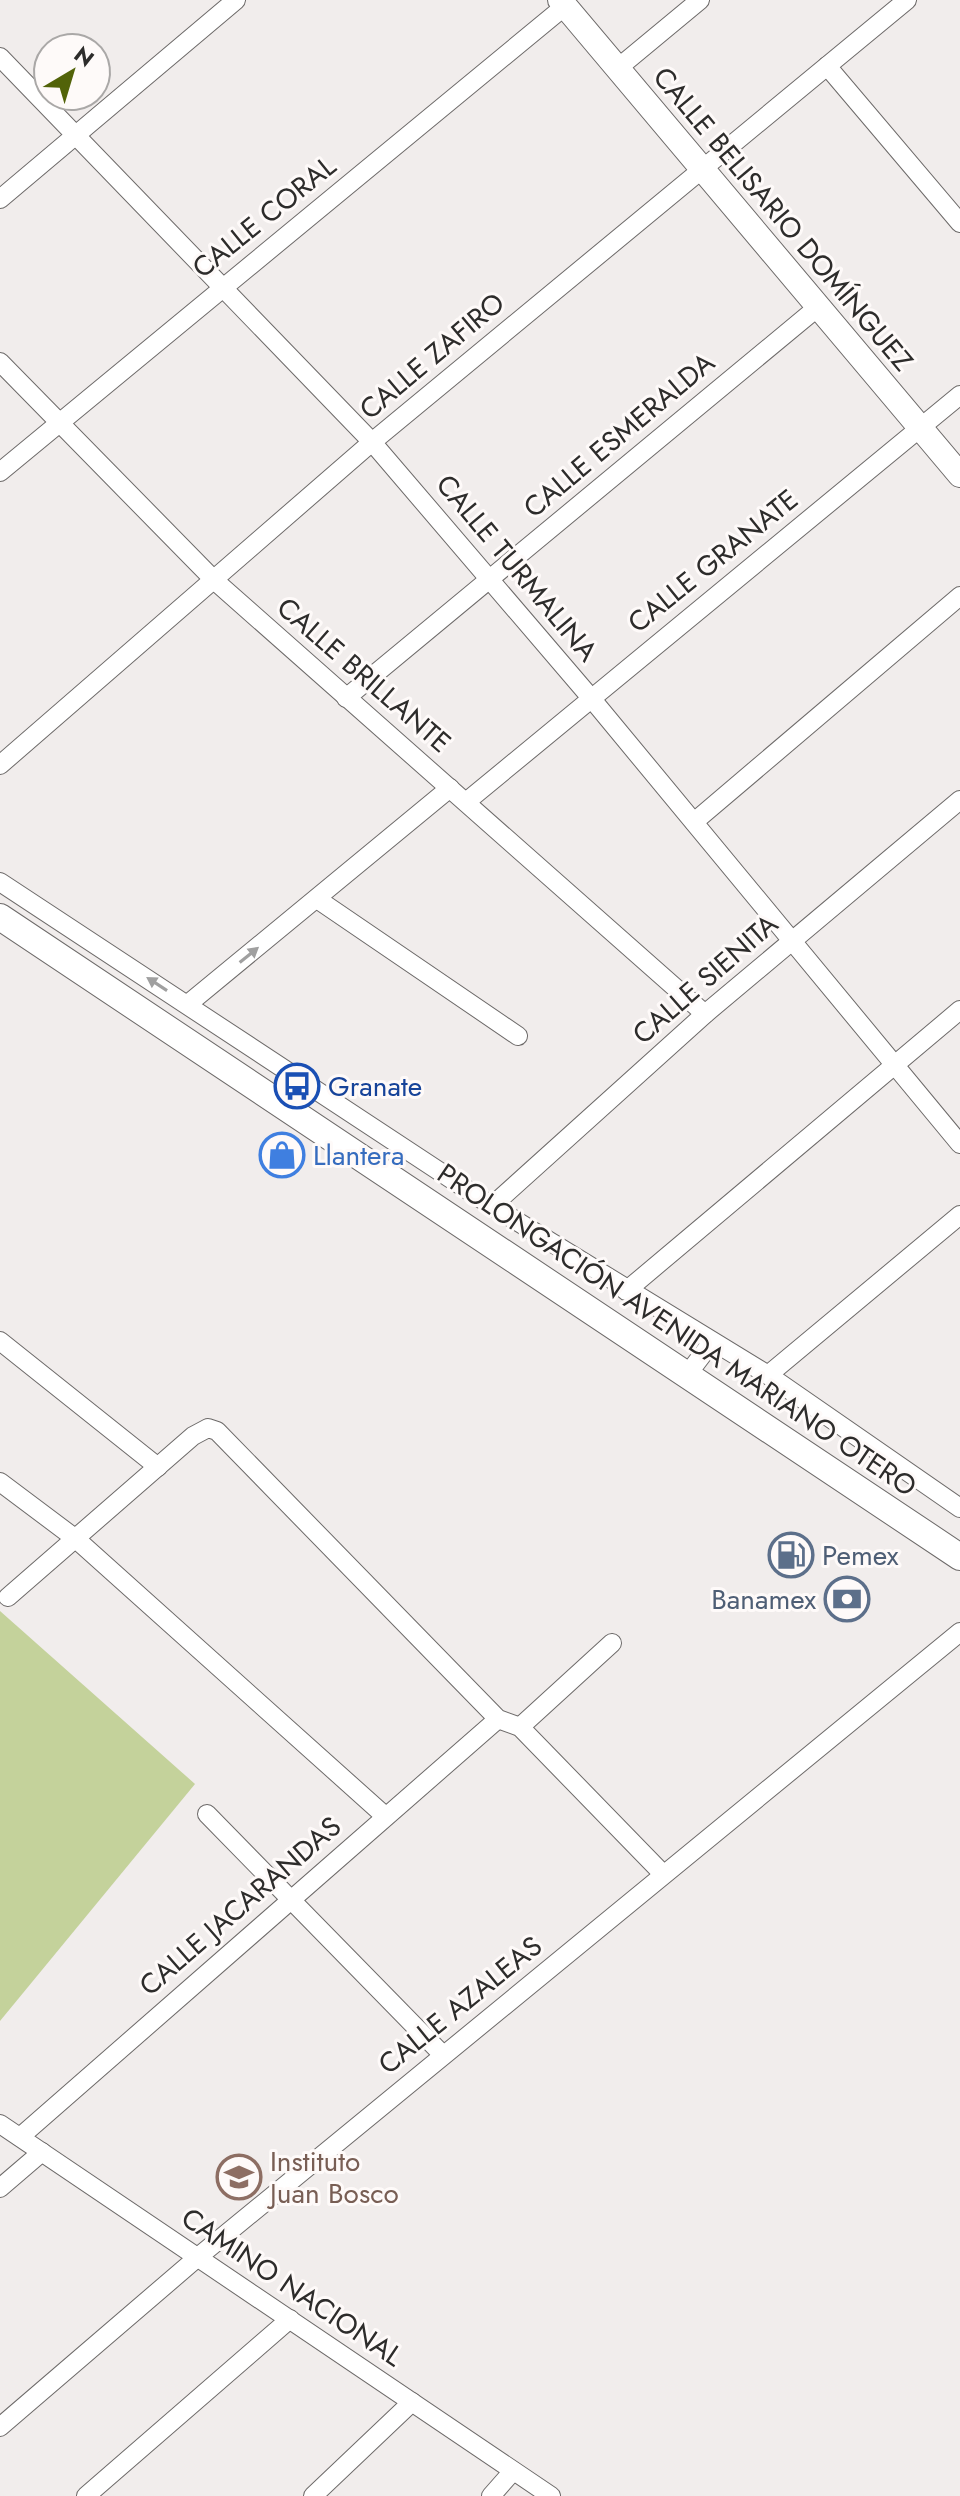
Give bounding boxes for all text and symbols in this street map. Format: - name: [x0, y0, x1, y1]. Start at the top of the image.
- north arrow: [32, 32, 112, 112]
- text: N: [68, 38, 101, 74]
- street label: CALLE BELISARIO DOMÍNGUEZ: [643, 58, 923, 380]
- street label: CALLE CORAL: [183, 146, 345, 288]
- street label: CALLE ZAFIRO: [350, 283, 514, 429]
- street label: CALLE ESMERALDA: [514, 342, 724, 527]
- street label: CALLE TURMALINA: [426, 465, 608, 671]
- street label: CALLE GRANATE: [619, 479, 807, 643]
- street label: CALLE BRILLANTE: [268, 588, 460, 762]
- street label: CALLE SIENITA: [623, 904, 787, 1054]
- one-way arrow: [239, 947, 259, 963]
- one-way arrow: [146, 977, 168, 992]
- bus stop icon: Granate: [273, 1062, 321, 1110]
- place label: Granate: [328, 1066, 422, 1107]
- shop icon: Llantera: [258, 1131, 306, 1179]
- place label: Llantera: [313, 1135, 404, 1176]
- street label: PROLONGACIÓN AVENIDA MARIANO OTERO: [429, 1153, 925, 1507]
- fuel station icon: Pemex: [767, 1531, 815, 1579]
- place label: Pemex: [822, 1535, 899, 1576]
- bank icon: Banamex: [823, 1575, 871, 1623]
- place label: Banamex: [711, 1579, 816, 1620]
- street label: CALLE JACARANDAS: [130, 1807, 350, 2005]
- street label: CALLE AZALEAS: [369, 1926, 551, 2084]
- place label: Instituto Juan Bosco: [266, 2141, 399, 2214]
- school or university icon: Instituto Juan Bosco: [215, 2153, 263, 2201]
- street label: CAMINO NACIONAL: [173, 2198, 411, 2377]

